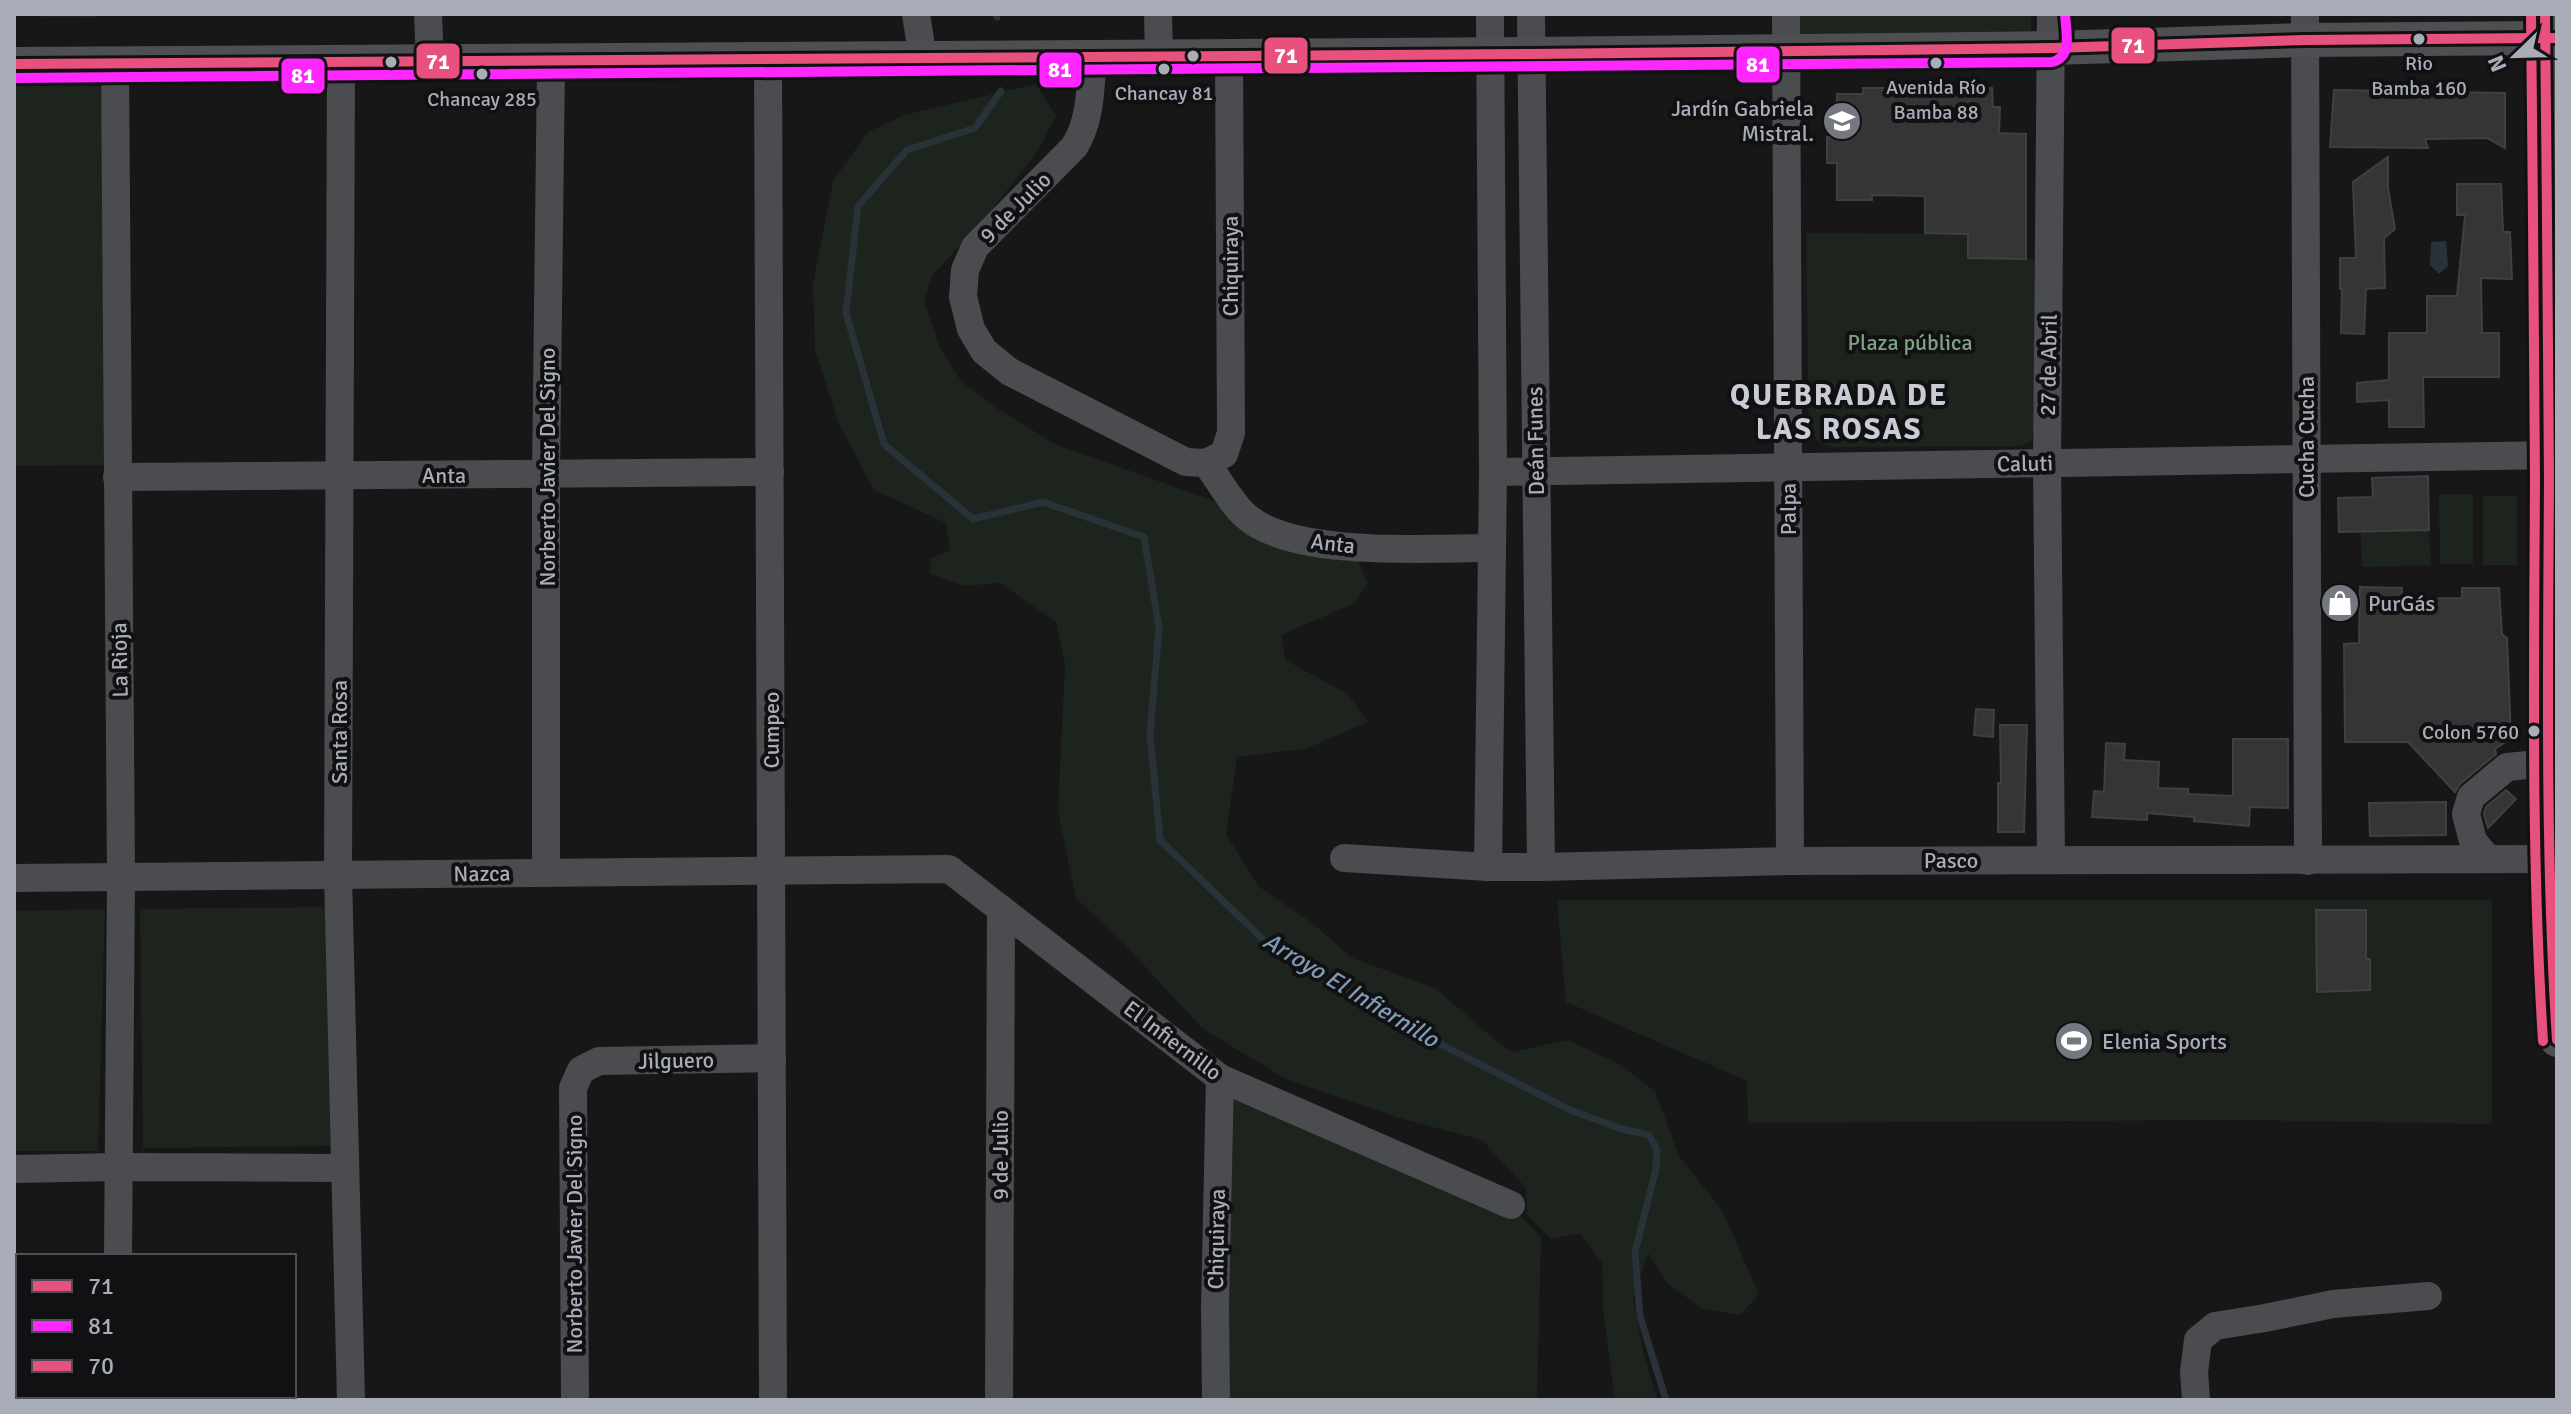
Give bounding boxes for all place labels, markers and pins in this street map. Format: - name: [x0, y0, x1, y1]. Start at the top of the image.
- marker: Rio Bamba 160: [2411, 31, 2427, 47]
- unlabelled marker: [1185, 48, 1201, 64]
- place label: Rio Bamba 160: [2371, 51, 2467, 101]
- unlabelled marker: [383, 54, 399, 70]
- marker: Avenida Río Bamba 88: [1928, 55, 1944, 71]
- marker: Chancay 81: [1156, 61, 1172, 77]
- marker: Chancay 285: [474, 66, 490, 82]
- place label: Avenida Río Bamba 88: [1886, 75, 1986, 125]
- place label: Chancay 81: [1115, 81, 1213, 106]
- place label: Chancay 285: [427, 87, 537, 112]
- place label: Jardín Gabriela Mistral.: [1671, 95, 1814, 147]
- school or university icon: Jardín Gabriela Mistral.: [1821, 100, 1863, 142]
- shop icon: PurGás: [2319, 582, 2361, 624]
- place label: PurGás: [2368, 590, 2435, 617]
- place label: Colon 5760: [2422, 720, 2519, 745]
- marker: Colon 5760: [2526, 723, 2542, 739]
- sports icon: Elenia Sports: [2053, 1020, 2095, 1062]
- place label: Elenia Sports: [2102, 1028, 2227, 1055]

